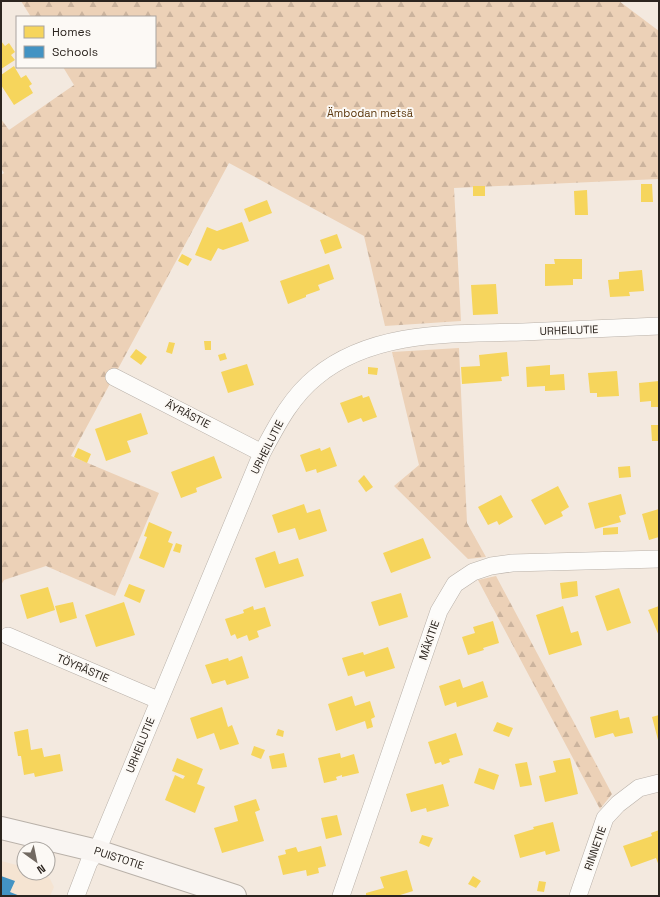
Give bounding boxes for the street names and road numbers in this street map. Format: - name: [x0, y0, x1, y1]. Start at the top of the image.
- street label: URHEILUTIE: [539, 322, 599, 338]
- street label: ÄYRÄSTIE: [163, 397, 213, 431]
- street label: URHEILUTIE: [247, 418, 287, 476]
- street label: MÄKITIE: [416, 618, 442, 662]
- street label: TÖYRÄSTIE: [55, 650, 112, 685]
- street label: URHEILUTIE: [122, 715, 158, 775]
- street label: RINNETIE: [581, 824, 609, 872]
- street label: PUISTOTIE: [92, 843, 146, 873]

